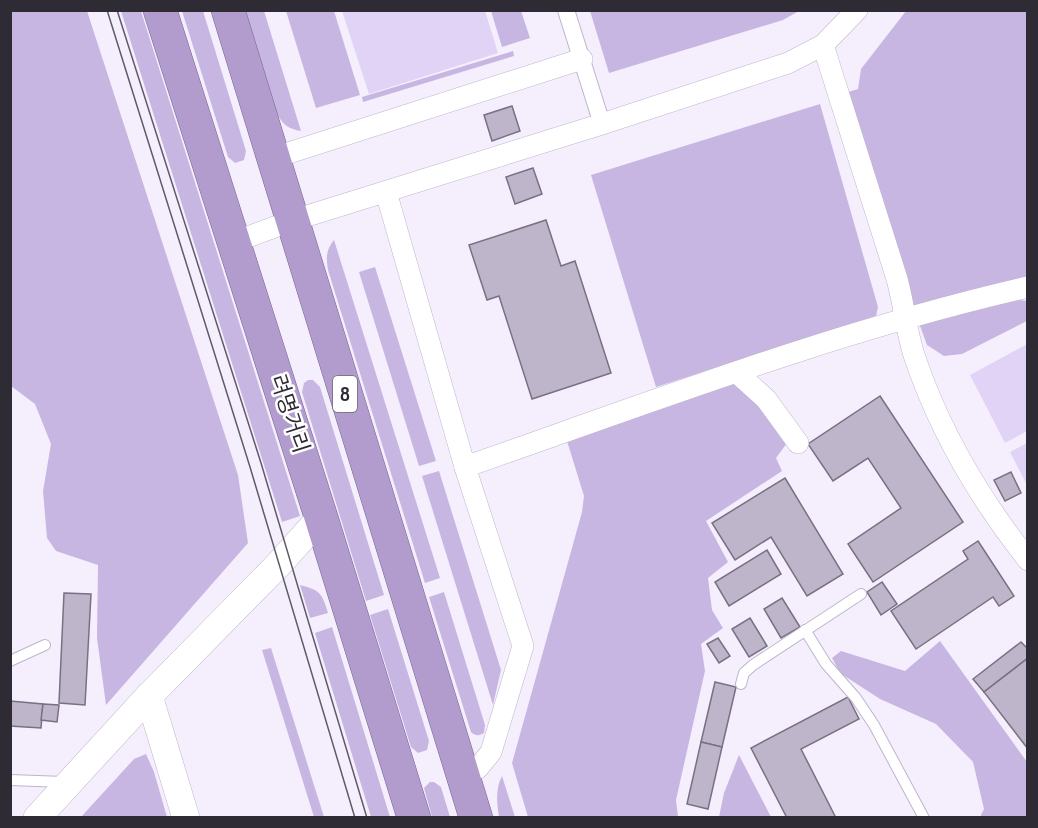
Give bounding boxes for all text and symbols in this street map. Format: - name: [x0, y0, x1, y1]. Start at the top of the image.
- street label: 려명거리: [264, 371, 314, 457]
- road number: 8: [333, 376, 357, 412]

